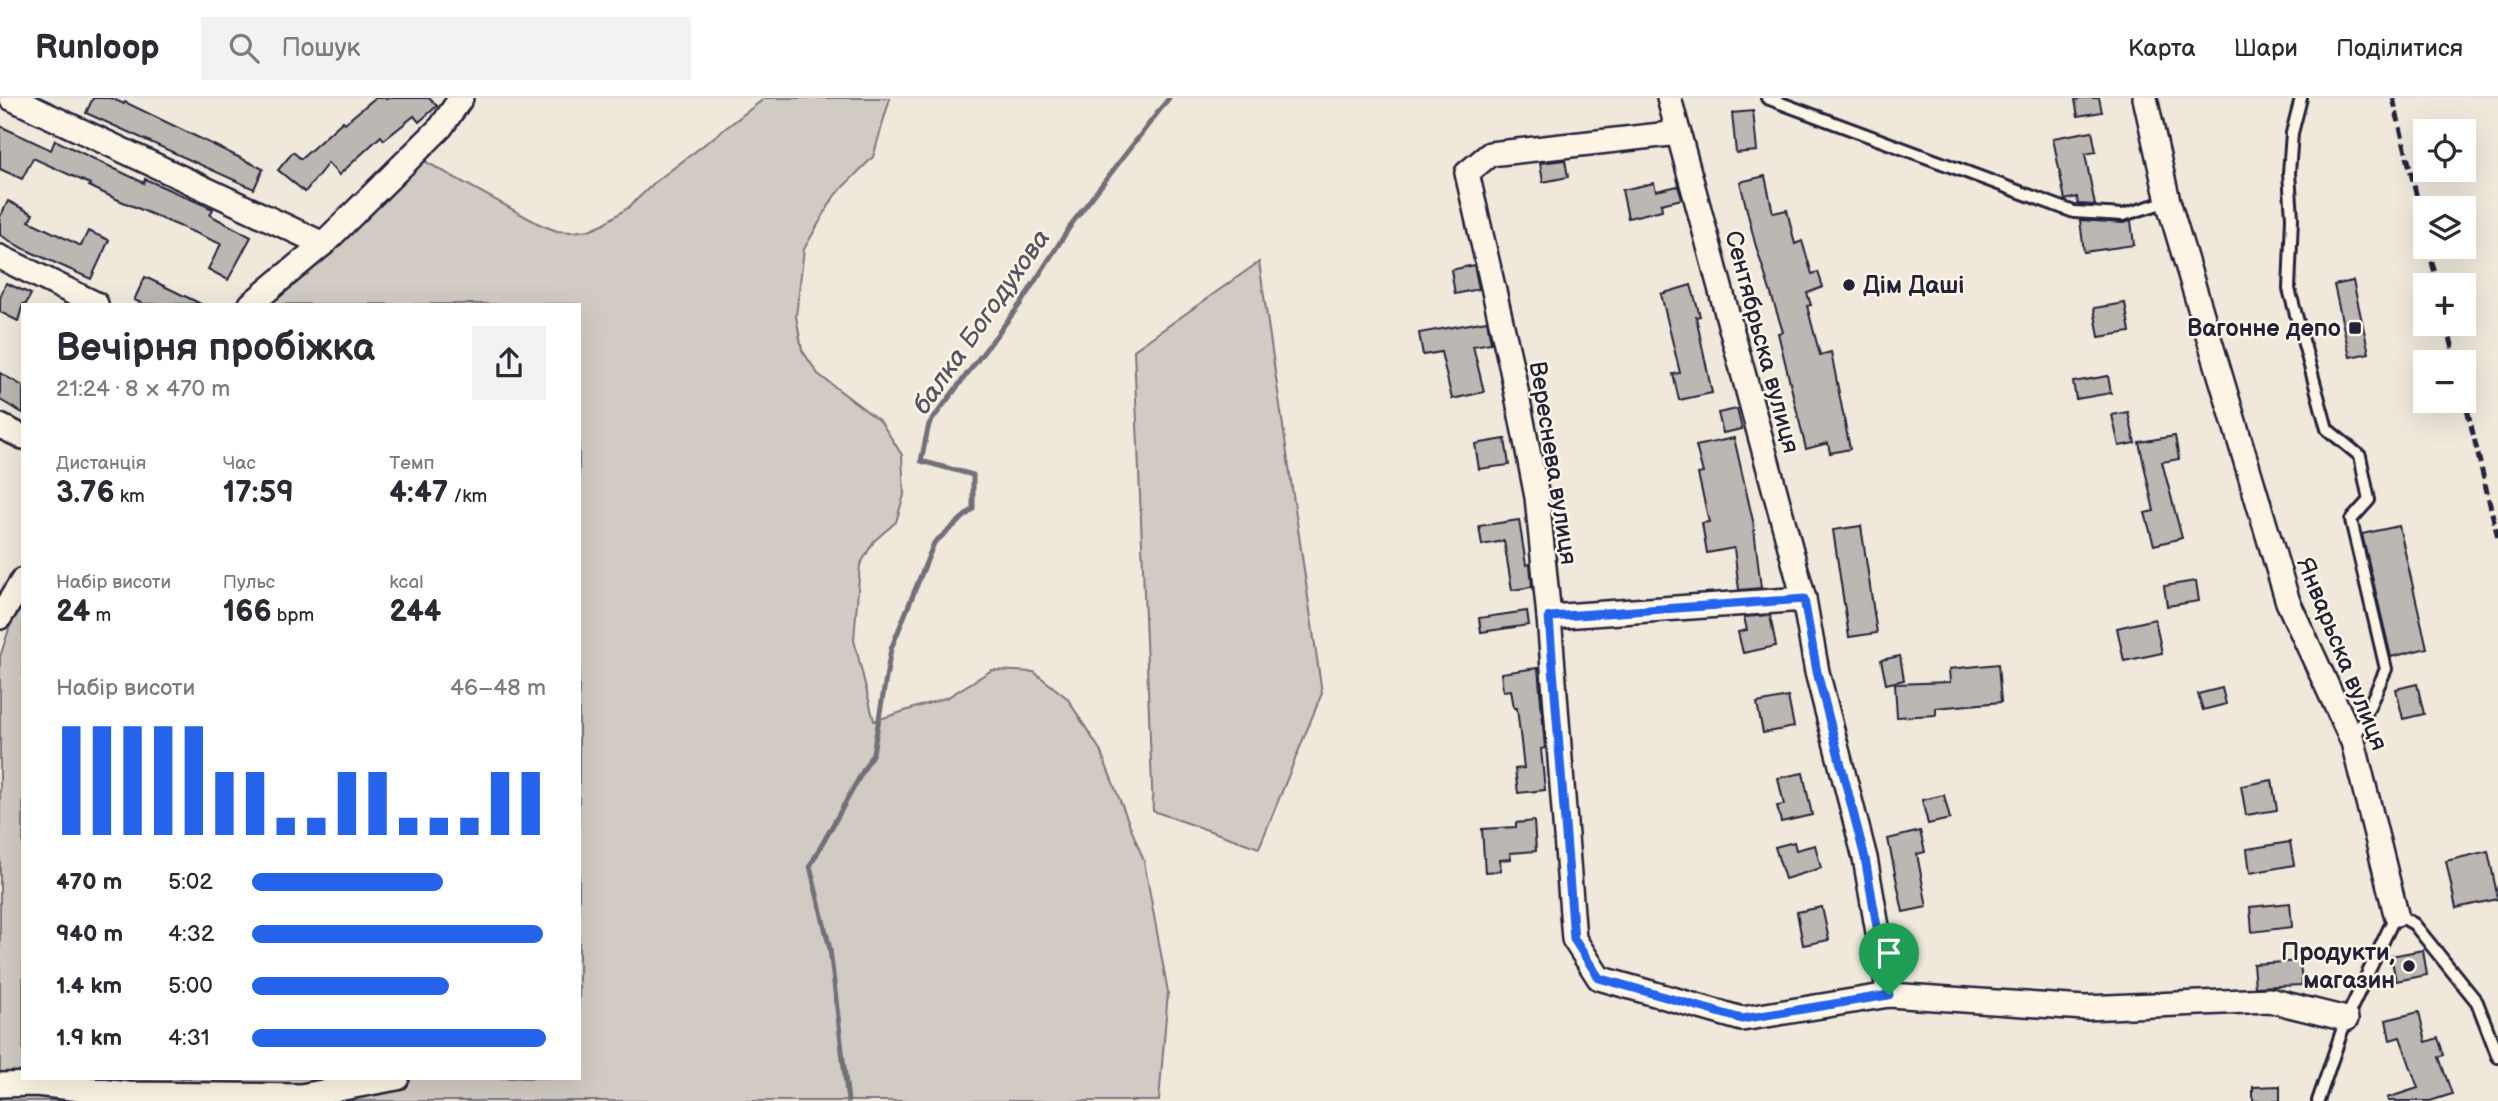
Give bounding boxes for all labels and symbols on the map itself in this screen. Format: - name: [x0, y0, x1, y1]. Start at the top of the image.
- water label: балка Богодухова: [907, 224, 1057, 420]
- street label: Сентябрьска вулиця: [1718, 228, 1806, 456]
- place label: Дім Даші: [1863, 271, 1964, 300]
- marker: Дім Даші: [1841, 277, 1857, 293]
- place label: Вагонне депо: [2187, 314, 2341, 343]
- marker: Вагонне депо: [2347, 320, 2363, 336]
- street label: Вереснева вулиця: [1523, 359, 1583, 567]
- street label: Январьска вулиця: [2290, 553, 2394, 755]
- pin: [1859, 923, 1919, 995]
- place label: Продукти, магазин: [2281, 938, 2395, 995]
- marker: Продукти, магазин: [2401, 958, 2417, 974]

